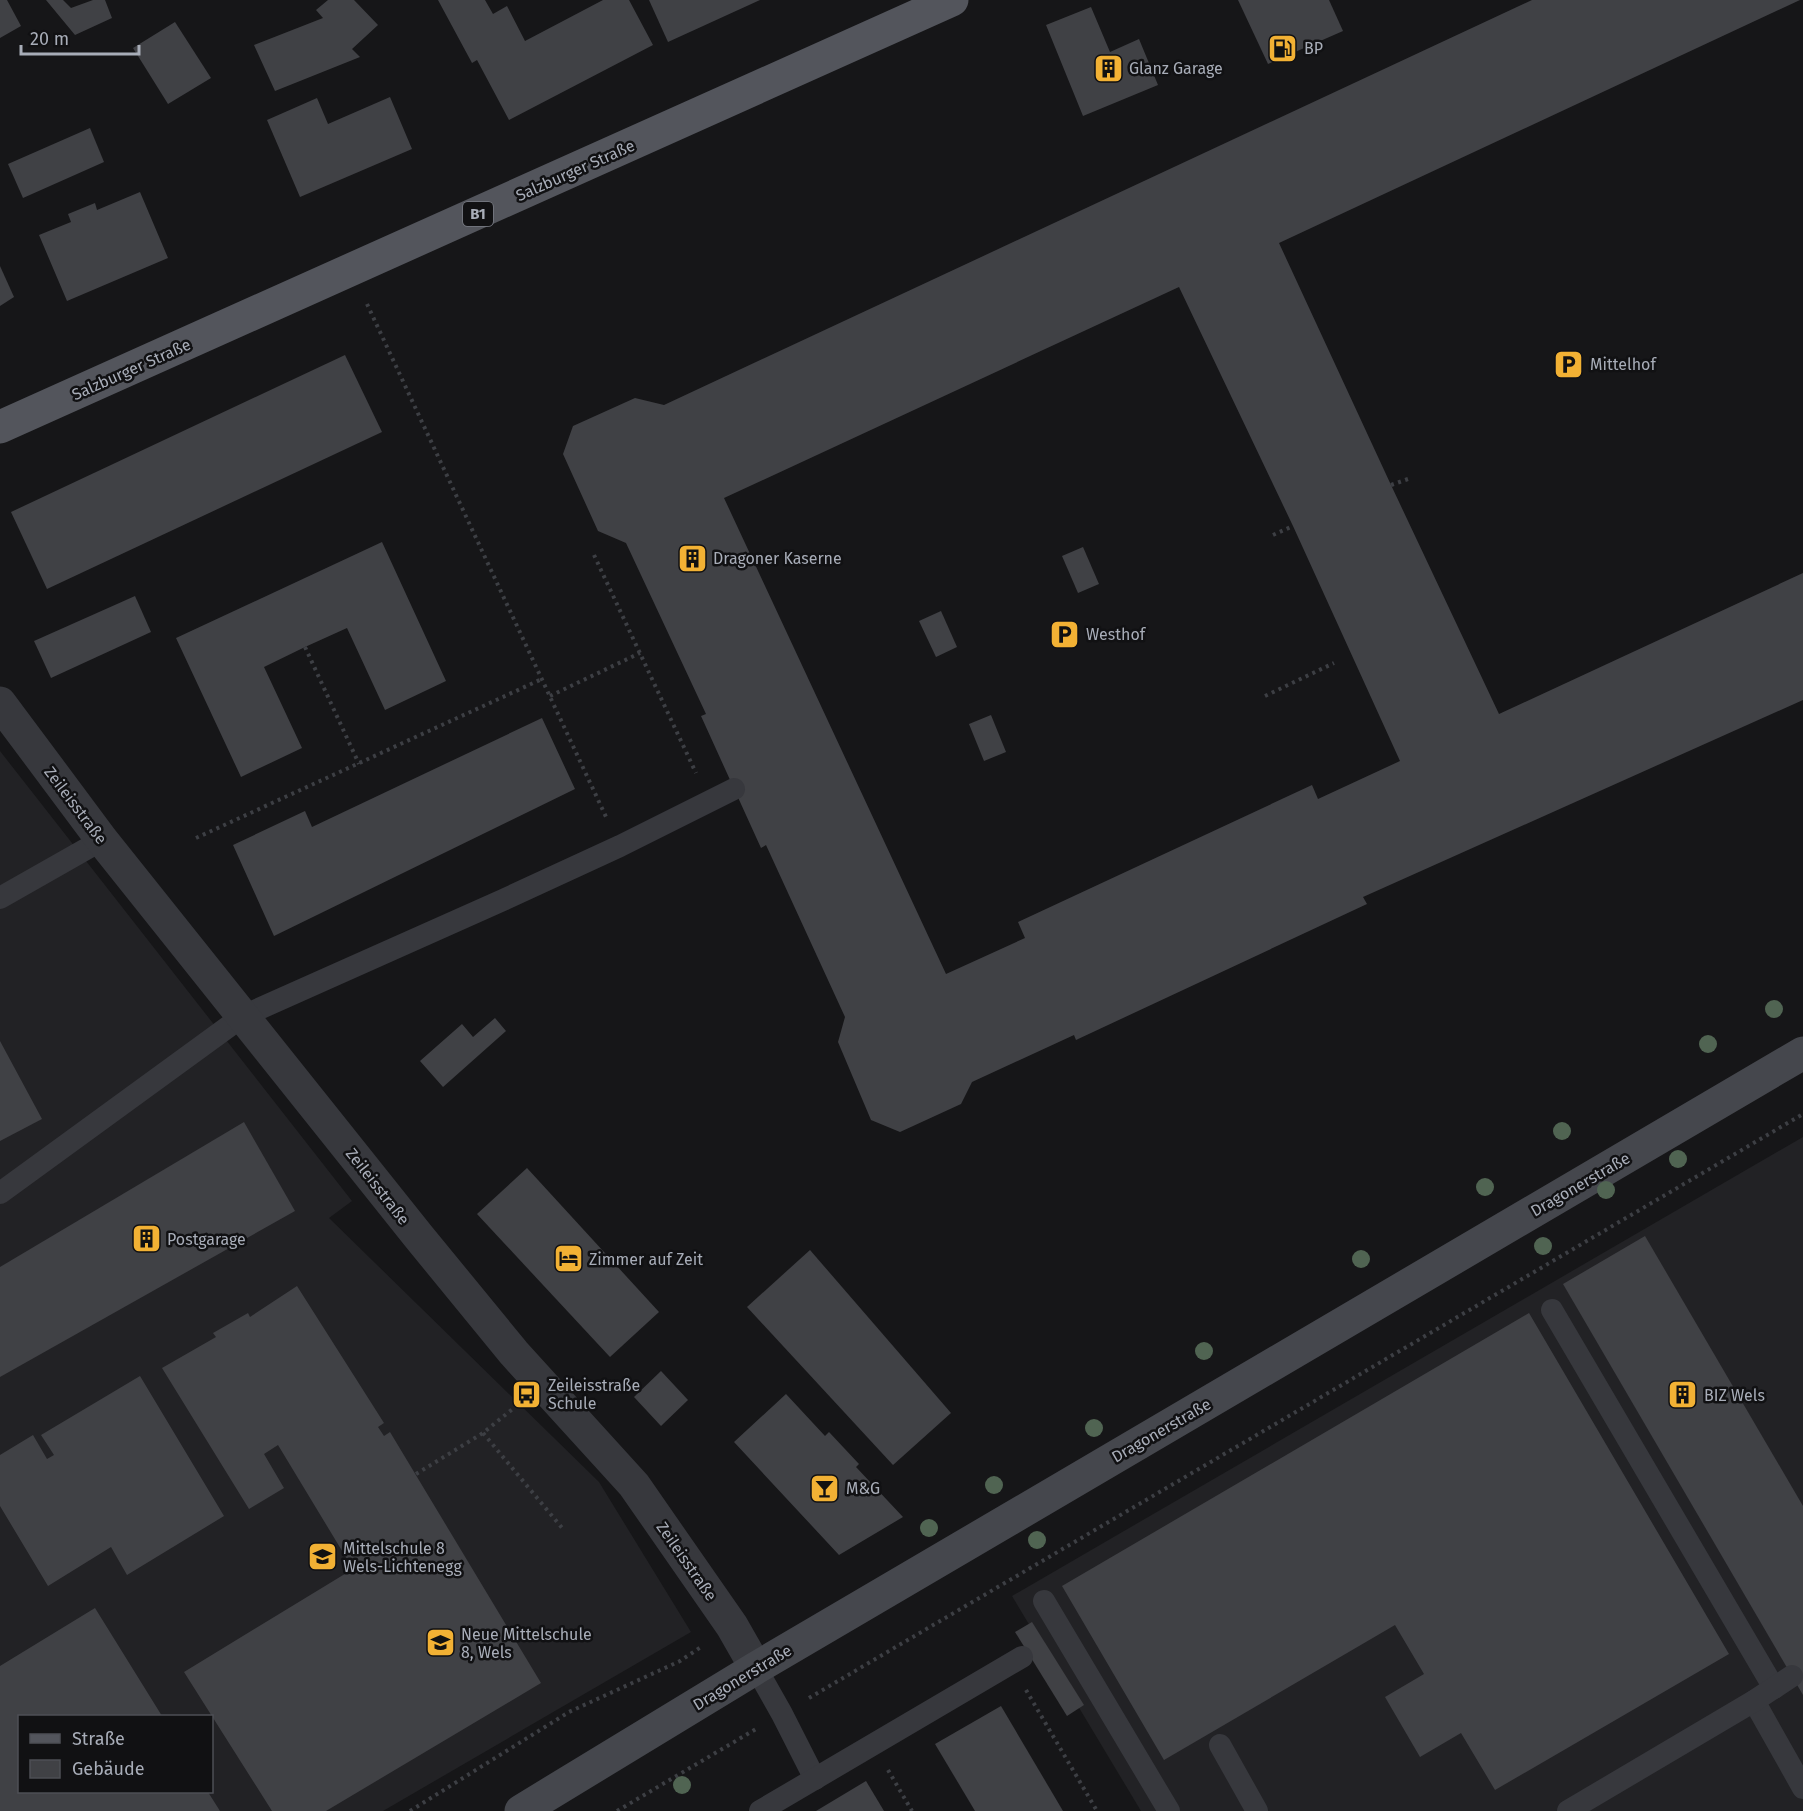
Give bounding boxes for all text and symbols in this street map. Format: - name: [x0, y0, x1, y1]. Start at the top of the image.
- scale bar: [21, 18, 140, 56]
- text: 20 m: [30, 28, 69, 50]
- fuel station icon: BP: [1267, 32, 1299, 64]
- place label: BP: [1304, 39, 1323, 58]
- building icon: Glanz Garage: [1092, 52, 1124, 84]
- place label: Glanz Garage: [1129, 59, 1223, 78]
- street label: Salzburger Straße: [513, 136, 638, 205]
- road number: B1: [463, 202, 493, 226]
- street label: Salzburger Straße: [69, 335, 194, 404]
- parking icon: Mittelhof: [1553, 348, 1585, 380]
- place label: Mittelhof: [1590, 355, 1657, 374]
- building icon: Dragoner Kaserne: [676, 542, 708, 574]
- place label: Dragoner Kaserne: [713, 549, 842, 568]
- parking icon: Westhof: [1049, 618, 1081, 650]
- place label: Westhof: [1086, 625, 1147, 644]
- street label: Zeileisstraße: [40, 763, 111, 848]
- street label: Zeileisstraße: [342, 1144, 413, 1228]
- street label: Dragonerstraße: [1527, 1148, 1633, 1221]
- building icon: Postgarage: [130, 1223, 162, 1255]
- place label: Postgarage: [167, 1230, 246, 1249]
- hotel icon: Zimmer auf Zeit: [552, 1243, 584, 1275]
- place label: Zimmer auf Zeit: [589, 1250, 703, 1269]
- place label: Zeileisstraße Schule: [548, 1376, 640, 1413]
- bus stop icon: Zeileisstraße Schule: [511, 1378, 543, 1410]
- building icon: BIZ Wels: [1667, 1379, 1699, 1411]
- place label: BIZ Wels: [1704, 1386, 1765, 1405]
- street label: Dragonerstraße: [1108, 1394, 1214, 1467]
- bar icon: M&G: [809, 1472, 841, 1504]
- place label: M&G: [846, 1479, 880, 1498]
- street label: Zeileisstraße: [652, 1518, 721, 1604]
- place label: Mittelschule 8 Wels-Lichtenegg: [343, 1539, 462, 1576]
- school or university icon: Mittelschule 8 Wels-Lichtenegg: [306, 1541, 338, 1573]
- place label: Neue Mittelschule 8, Wels: [461, 1625, 592, 1662]
- school or university icon: Neue Mittelschule 8, Wels: [424, 1627, 456, 1659]
- street label: Dragonerstraße: [689, 1641, 795, 1714]
- legend: [18, 1715, 213, 1793]
- text: Straße: [72, 1728, 125, 1750]
- text: Gebäude: [72, 1758, 145, 1780]

